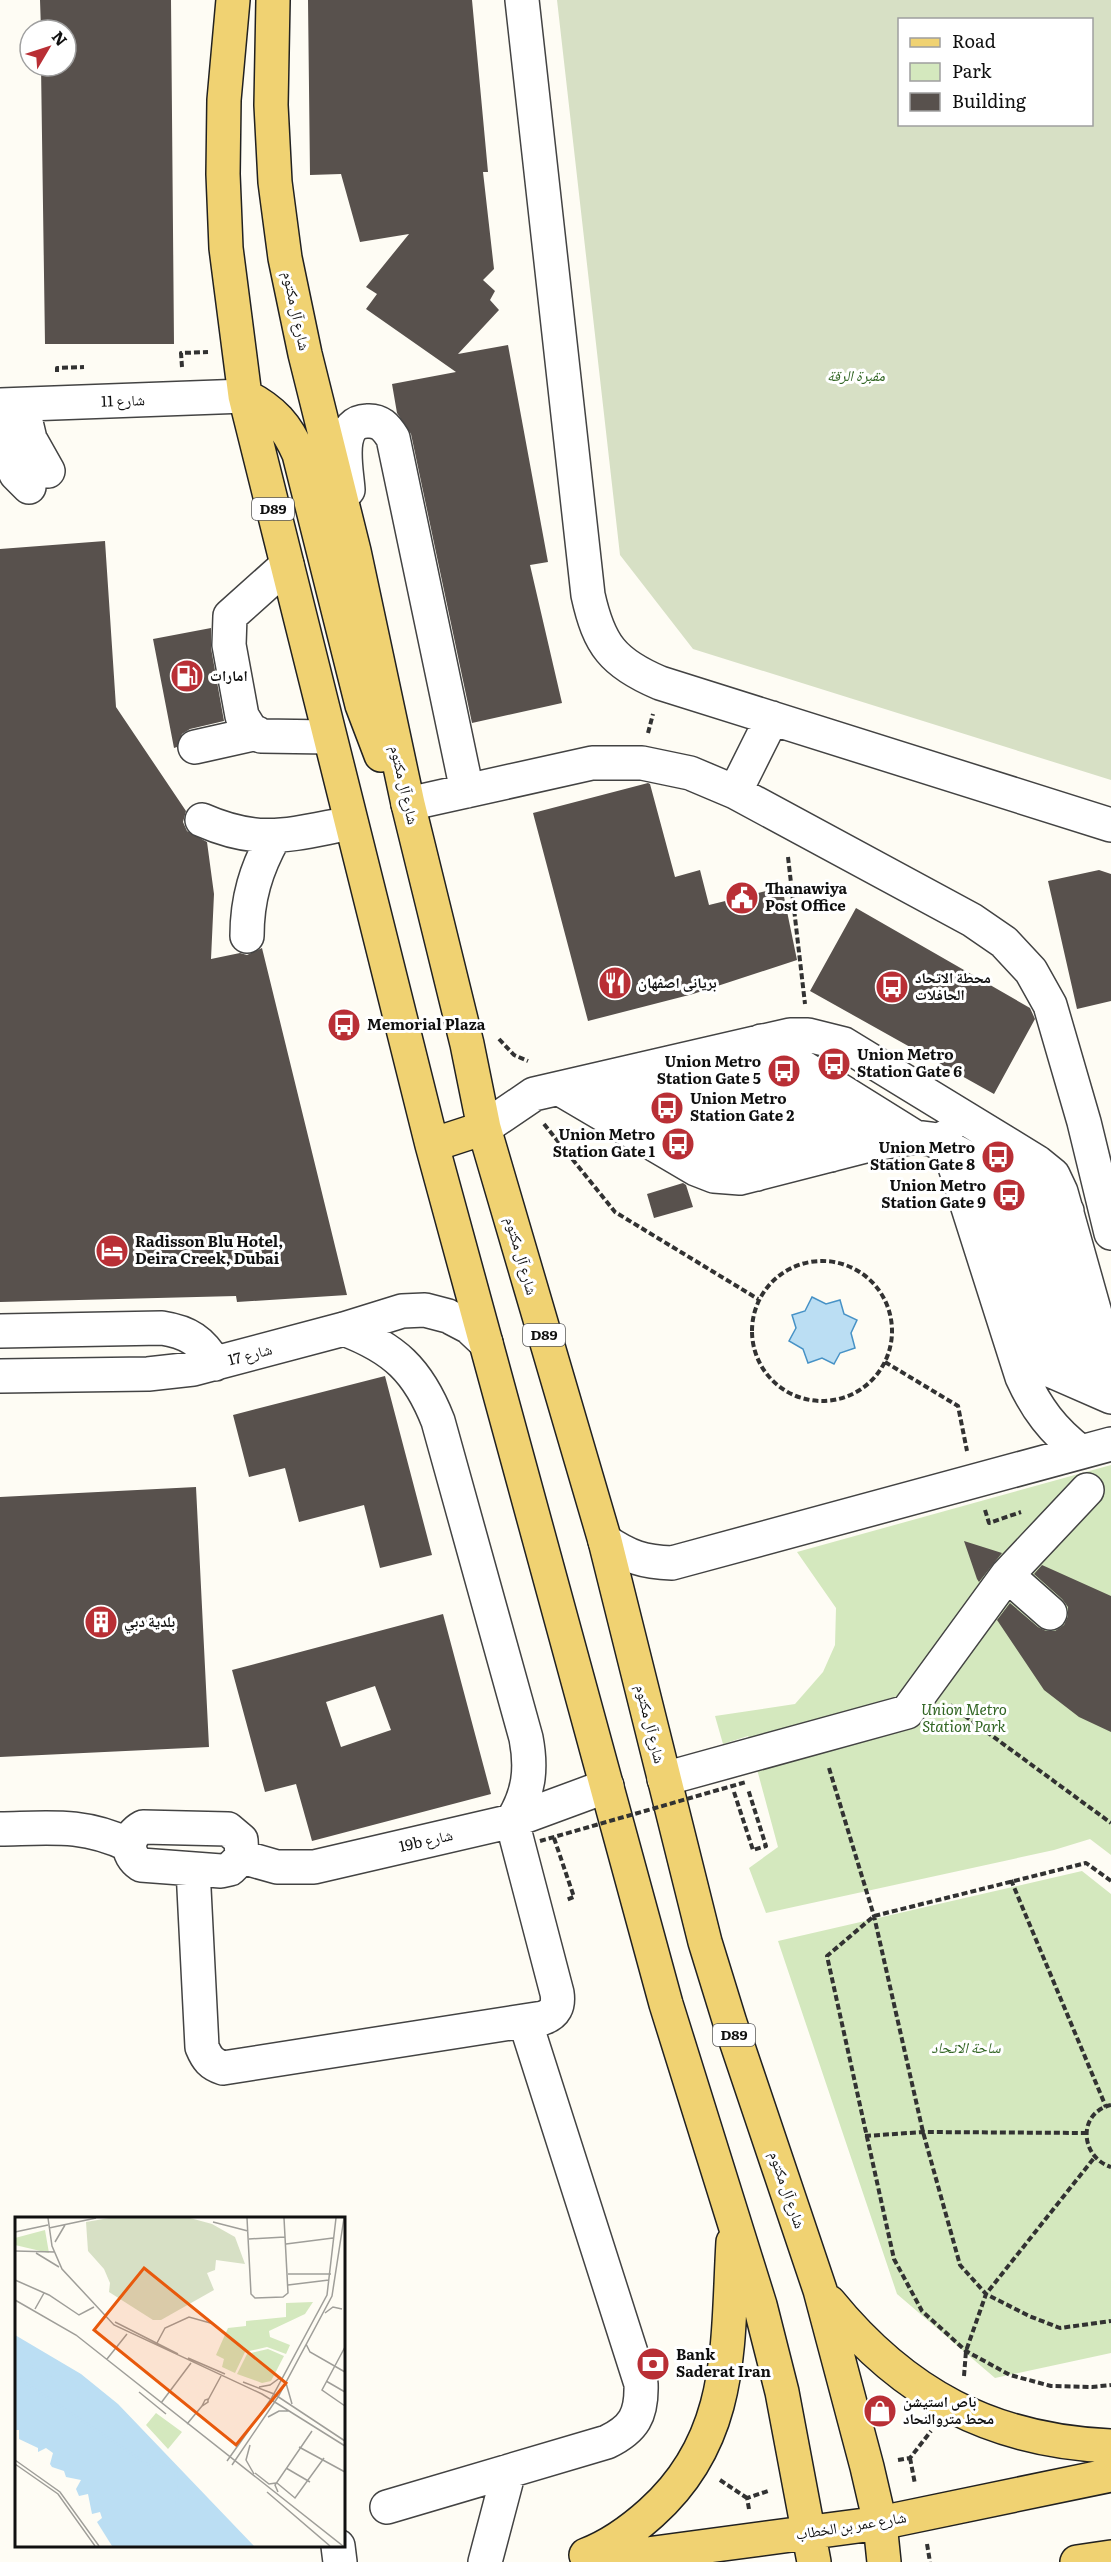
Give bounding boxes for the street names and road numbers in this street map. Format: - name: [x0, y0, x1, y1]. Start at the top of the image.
- street label: شارع آل مكتوم: [278, 269, 317, 353]
- street label: شارع 11: [101, 387, 145, 412]
- road number: D89: [252, 498, 294, 520]
- street label: شارع آل مكتوم: [385, 743, 426, 827]
- street label: شارع آل مكتوم: [500, 1214, 545, 1298]
- road number: D89: [523, 1324, 565, 1346]
- street label: شارع 17: [225, 1337, 274, 1370]
- street label: شارع آل مكتوم: [631, 1682, 672, 1766]
- street label: 19b شارع: [396, 1822, 455, 1857]
- road number: D89: [713, 2024, 755, 2046]
- street label: شارع آل مكتوم: [764, 2148, 812, 2231]
- street label: شارع عمر بن الخطاب: [794, 2504, 908, 2545]

